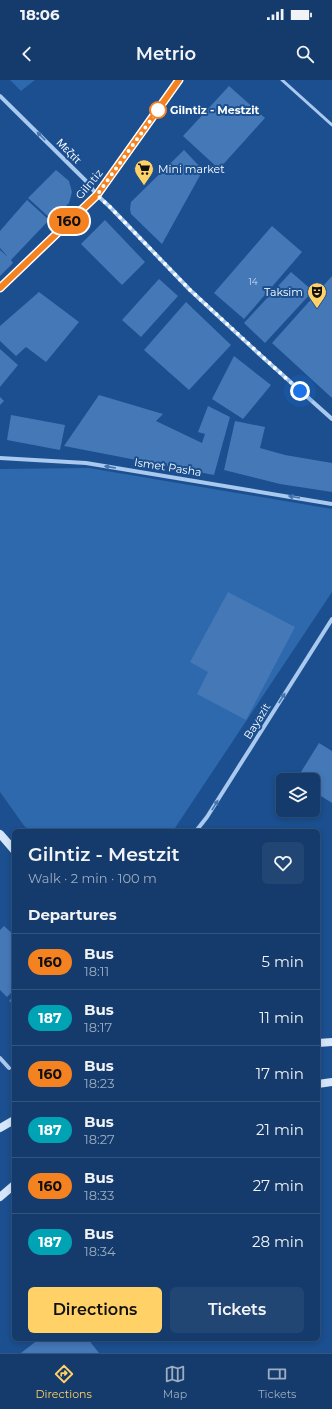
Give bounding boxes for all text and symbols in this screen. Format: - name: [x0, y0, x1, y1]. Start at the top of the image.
- text: 18:06: [20, 5, 59, 24]
- icon: back: [16, 43, 38, 65]
- text: Metrio: [136, 43, 196, 65]
- icon: search: [294, 43, 316, 65]
- marker: Gilntiz - Mestzit: [149, 101, 167, 119]
- place label: Gilntiz - Mestzit: [170, 103, 260, 117]
- one-way arrow: [36, 131, 46, 141]
- street label: Μεζτίτ: [54, 136, 85, 167]
- supermarket icon: Mini market: [133, 158, 155, 186]
- place label: Mini market: [158, 162, 225, 176]
- street label: Gilntiz: [72, 166, 106, 202]
- line badge: 160: [46, 208, 92, 234]
- text: 160: [57, 212, 81, 230]
- house number: 14: [248, 276, 258, 287]
- theatre icon: Taksim: [306, 281, 328, 309]
- place label: Taksim: [264, 285, 303, 299]
- your location: [290, 381, 310, 401]
- street label: Ismet Pasha: [133, 455, 203, 479]
- one-way arrow: [104, 463, 116, 469]
- one-way arrow: [287, 494, 300, 500]
- one-way arrow: [279, 692, 286, 703]
- street label: Bayazit: [241, 700, 274, 742]
- map controls: [276, 773, 320, 817]
- button: layers: [276, 773, 320, 817]
- one-way arrow: [211, 799, 218, 811]
- button: heart: [262, 842, 304, 884]
- text: Gilntiz - Mestzit: [28, 843, 180, 866]
- text: Walk · 2 min · 100 m: [28, 870, 157, 886]
- text: Departures: [28, 905, 117, 924]
- text: Bus: [84, 944, 114, 963]
- text: 5 min: [261, 952, 304, 971]
- text: 160: [38, 953, 62, 971]
- text: 18:11: [84, 963, 109, 979]
- text: Bus: [84, 1000, 114, 1019]
- text: 11 min: [259, 1008, 304, 1027]
- text: 187: [38, 1009, 62, 1027]
- text: 18:17: [84, 1019, 112, 1035]
- text: Bus: [84, 1056, 114, 1075]
- text: 17 min: [256, 1064, 304, 1083]
- text: 160: [38, 1065, 62, 1083]
- text: 18:23: [84, 1075, 114, 1091]
- text: Bus: [84, 1112, 114, 1131]
- text: 21 min: [256, 1120, 304, 1139]
- text: 187: [38, 1121, 62, 1139]
- text: 18:27: [84, 1131, 115, 1147]
- text: Bus: [84, 1168, 114, 1187]
- text: 27 min: [253, 1176, 304, 1195]
- text: 160: [38, 1177, 62, 1195]
- text: 18:33: [84, 1187, 114, 1203]
- text: Bus: [84, 1224, 114, 1243]
- text: 28 min: [252, 1232, 304, 1251]
- text: 187: [38, 1233, 62, 1251]
- text: 18:34: [84, 1243, 116, 1259]
- button: Directions: [28, 1287, 162, 1333]
- button: Tickets: [170, 1287, 304, 1333]
- tab: Directions: [35, 1363, 92, 1401]
- tab: Map: [163, 1363, 187, 1401]
- tab: Tickets: [258, 1363, 296, 1401]

